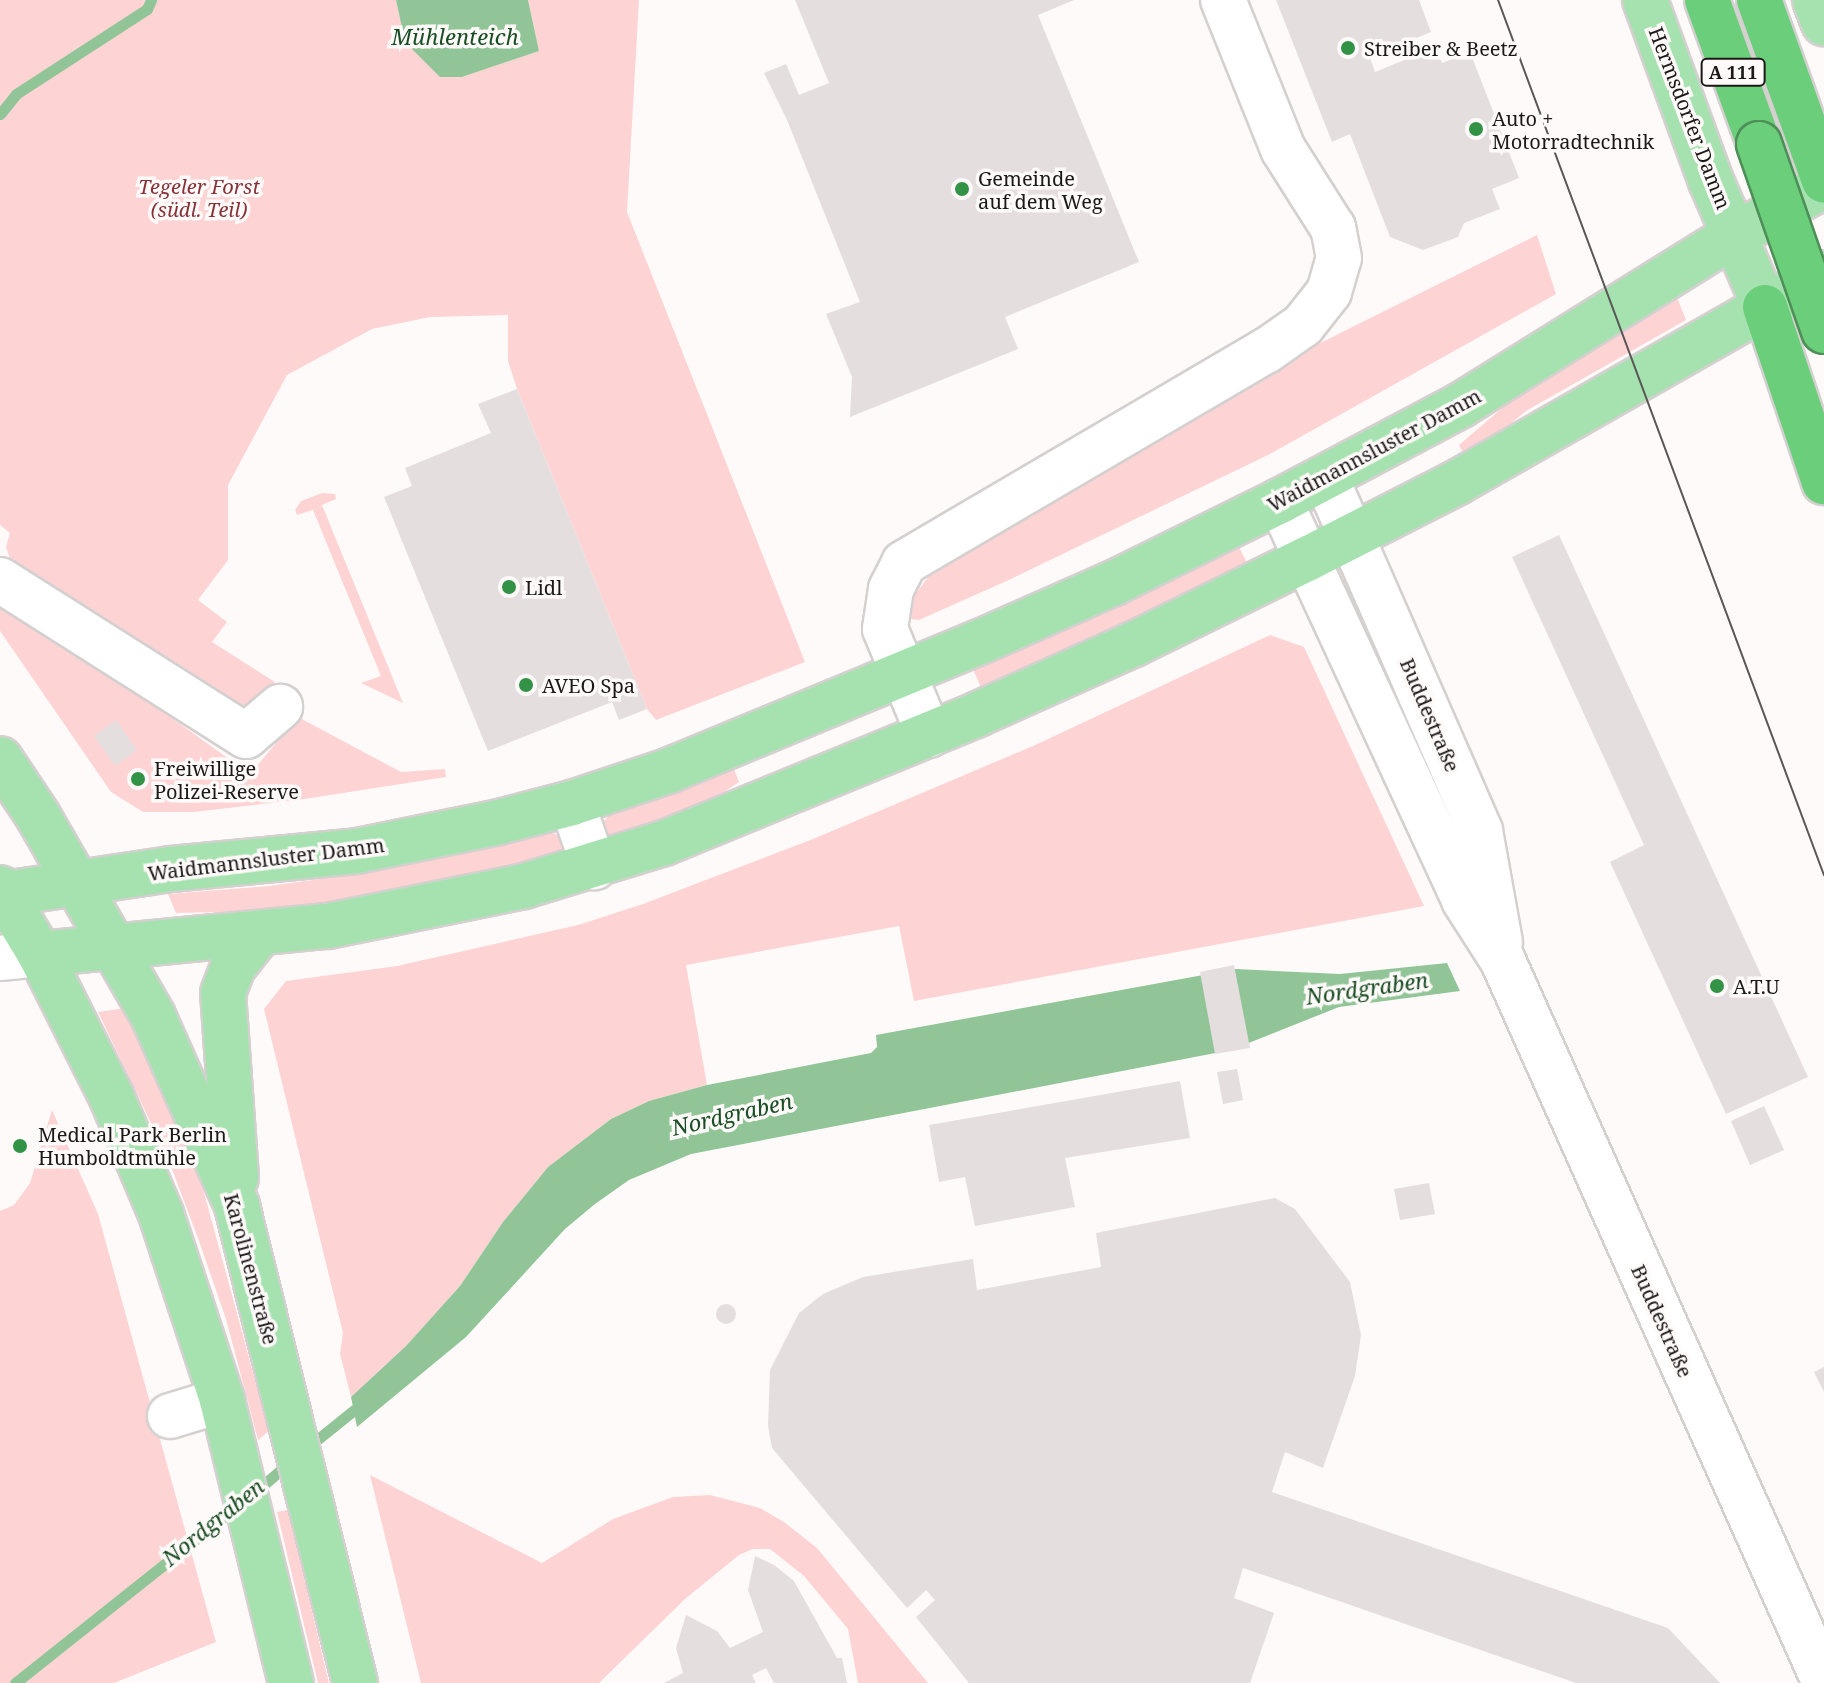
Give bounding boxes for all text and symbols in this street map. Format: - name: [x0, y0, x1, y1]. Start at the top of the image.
- street label: Hermsdorfer Damm: [1644, 23, 1736, 213]
- water label: Mühlenteich: [391, 24, 519, 50]
- place label: Streiber & Beetz: [1364, 36, 1518, 60]
- marker: Streiber & Beetz: [1339, 39, 1357, 57]
- road number: A 111: [1699, 58, 1767, 86]
- place label: Auto + Motorradtechnik: [1492, 106, 1654, 153]
- marker: Auto + Motorradtechnik: [1467, 120, 1485, 138]
- place label: Gemeinde auf dem Weg: [978, 166, 1103, 213]
- park label: Tegeler Forst (südl. Teil): [138, 174, 260, 221]
- marker: Gemeinde auf dem Weg: [953, 180, 971, 198]
- street label: Waidmannsluster Damm: [1263, 383, 1485, 517]
- place label: Lidl: [525, 575, 562, 599]
- marker: Lidl: [500, 578, 518, 596]
- street label: Buddestraße: [1395, 655, 1465, 775]
- place label: AVEO Spa: [542, 673, 635, 697]
- marker: AVEO Spa: [517, 676, 535, 694]
- place label: Freiwillige Polizei-Reserve: [154, 756, 299, 803]
- marker: Freiwillige Polizei-Reserve: [129, 770, 147, 788]
- street label: Waidmannsluster Damm: [146, 833, 386, 885]
- water label: Nordgraben: [1304, 966, 1430, 1010]
- place label: A.T.U: [1733, 974, 1780, 998]
- marker: A.T.U: [1708, 977, 1726, 995]
- water label: Nordgraben: [669, 1087, 795, 1141]
- place label: Medical Park Berlin Humboldtmühle: [38, 1122, 227, 1169]
- marker: Medical Park Berlin Humboldtmühle: [9, 1135, 31, 1157]
- street label: Karolinenstraße: [219, 1191, 283, 1347]
- street label: Buddestraße: [1626, 1261, 1698, 1381]
- water label: Nordgraben: [157, 1473, 269, 1571]

